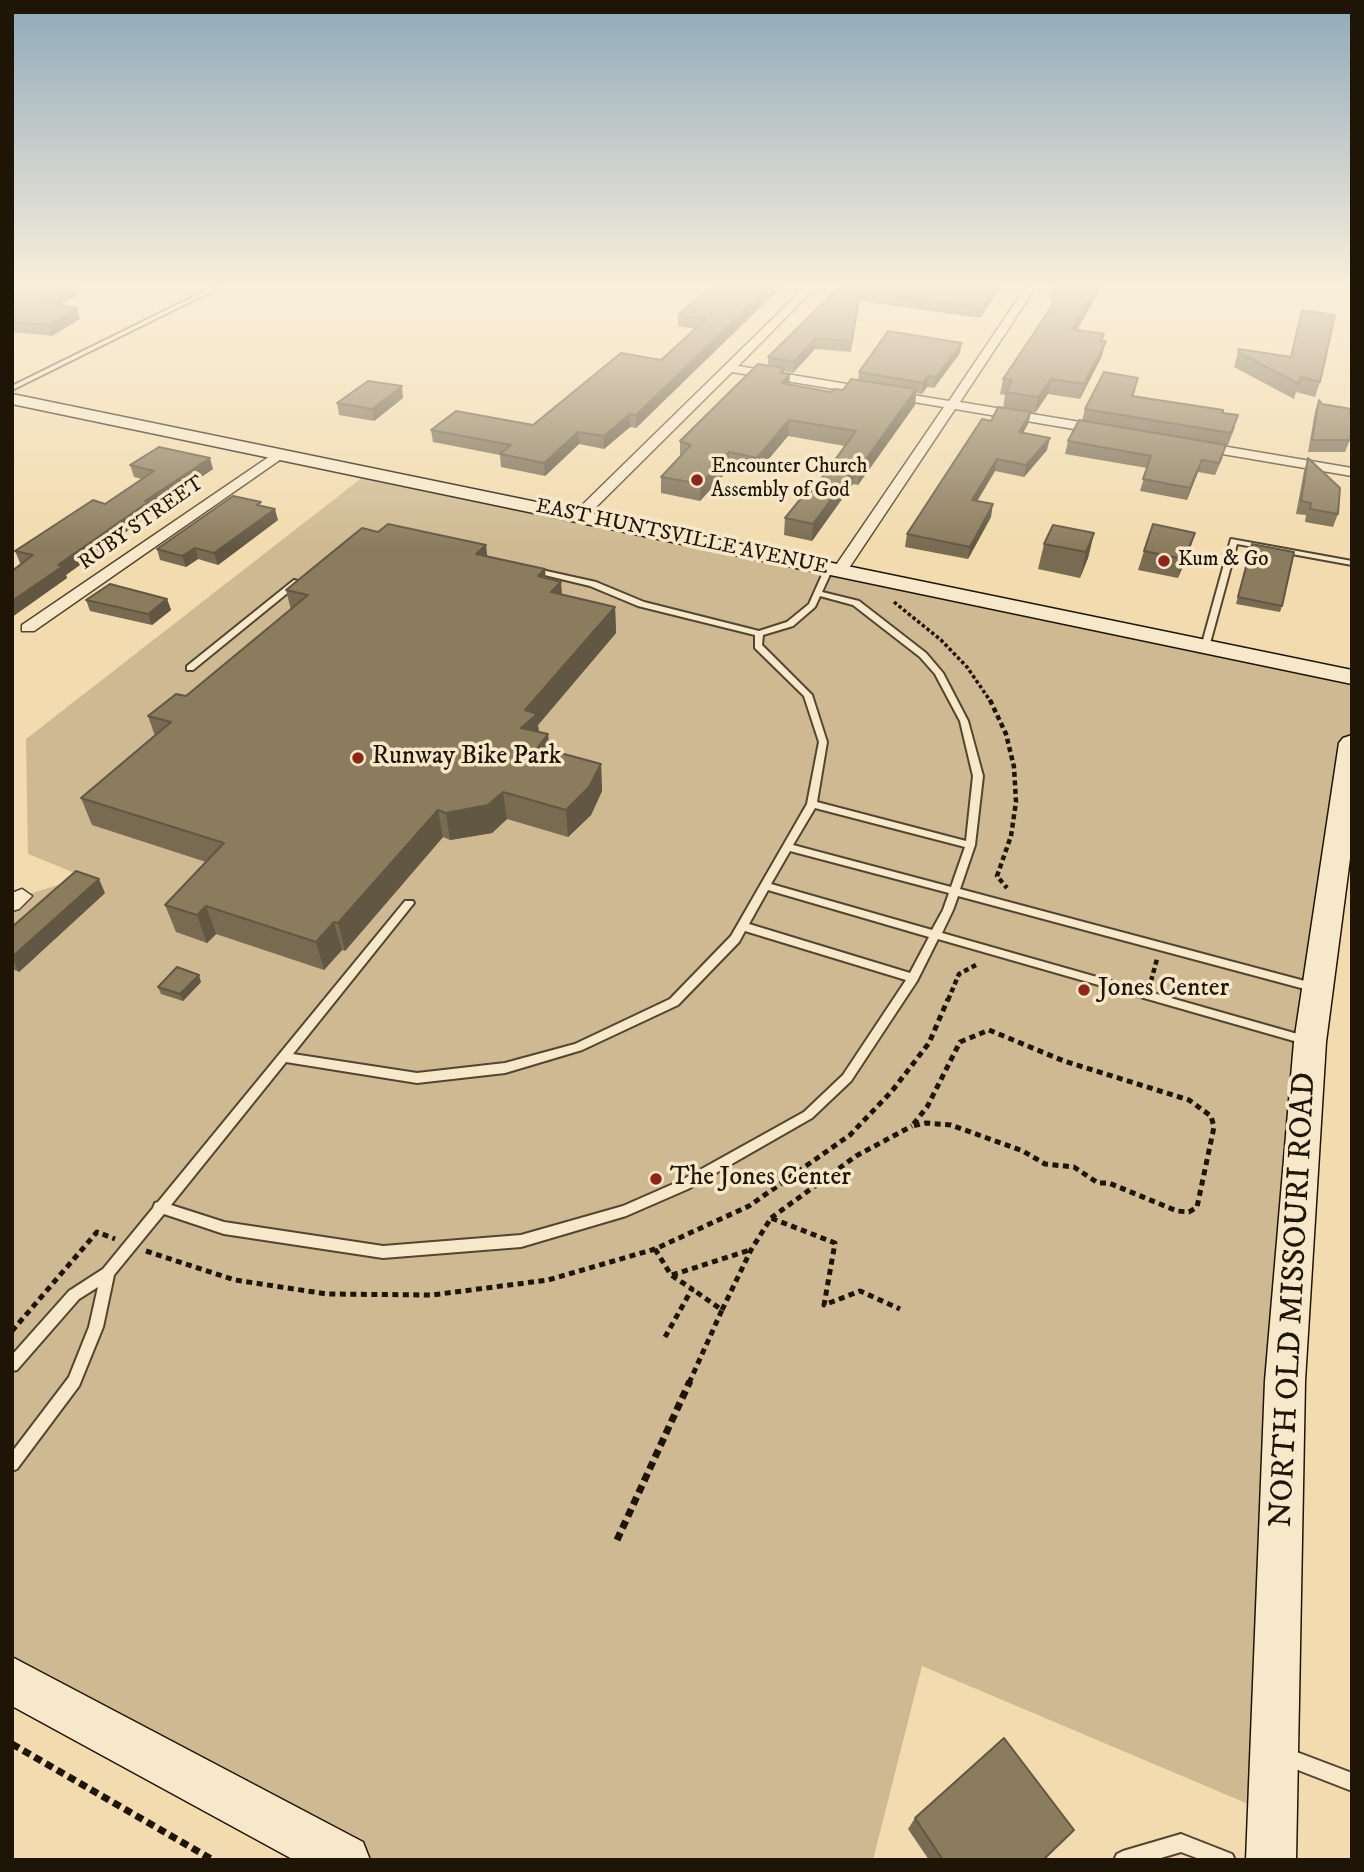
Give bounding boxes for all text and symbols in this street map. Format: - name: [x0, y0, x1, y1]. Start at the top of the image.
- place label: Encounter Church Assembly of God: [711, 455, 868, 505]
- street label: RUBY STREET: [74, 471, 210, 577]
- marker: Encounter Church Assembly of God: [689, 472, 705, 488]
- street label: EAST HUNTSVILLE AVENUE: [533, 495, 831, 581]
- place label: Kum & Go: [1178, 548, 1269, 574]
- marker: Kum & Go: [1156, 553, 1172, 569]
- place label: Runway Bike Park: [372, 742, 561, 774]
- marker: Runway Bike Park: [350, 750, 366, 766]
- place label: Jones Center: [1098, 974, 1229, 1006]
- marker: Jones Center: [1076, 982, 1092, 998]
- street label: NORTH OLD MISSOURI ROAD: [1264, 1071, 1326, 1529]
- place label: The Jones Center: [670, 1163, 851, 1195]
- marker: The Jones Center: [648, 1171, 664, 1187]

